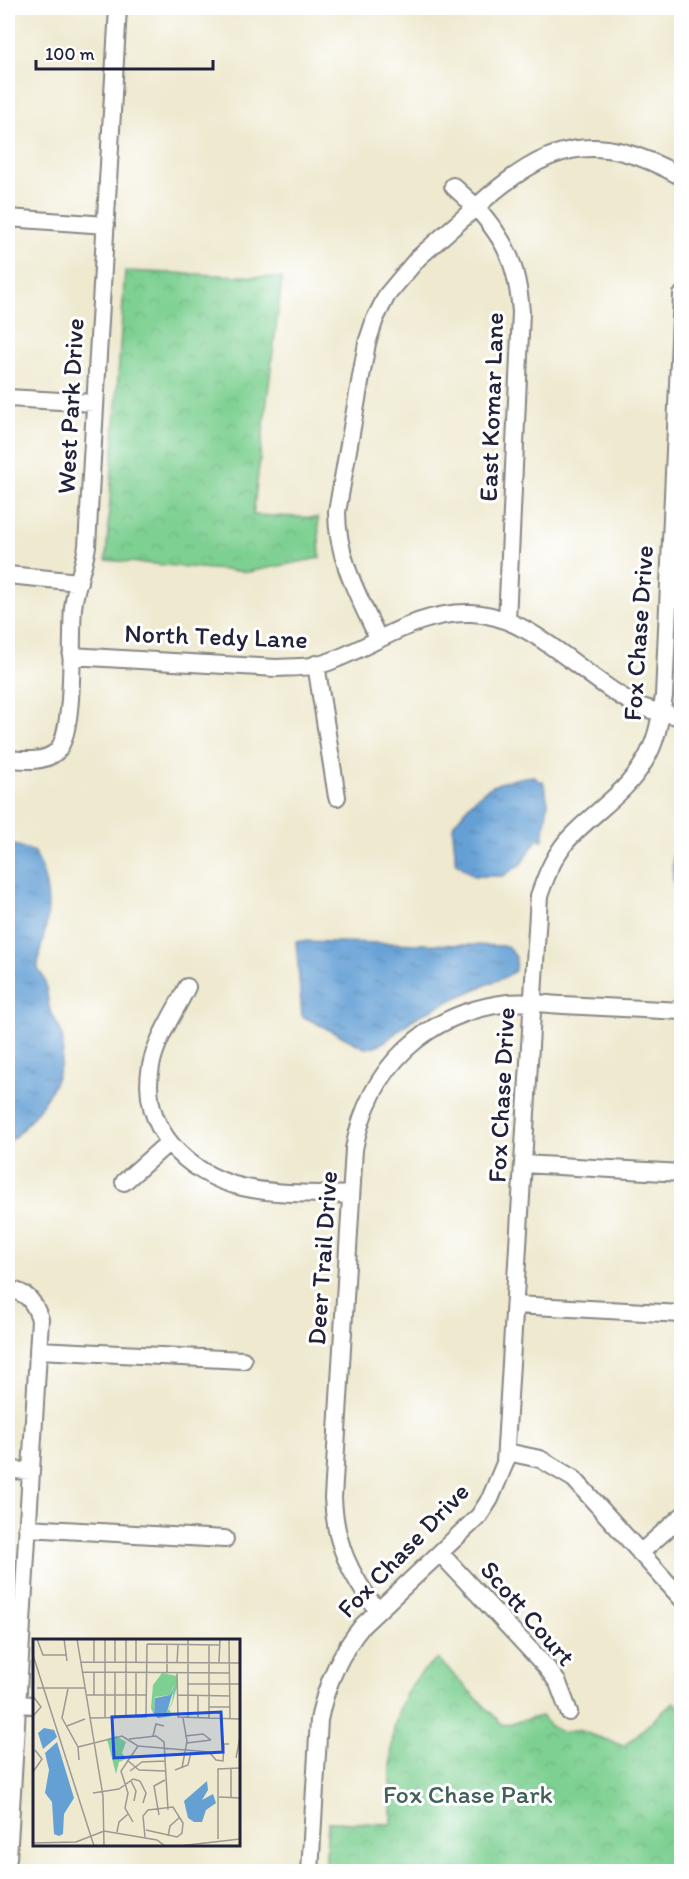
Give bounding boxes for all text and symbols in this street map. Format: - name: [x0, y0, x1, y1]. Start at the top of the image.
- scale bar: [36, 33, 213, 71]
- text: 100 m: [45, 43, 95, 65]
- street label: East Komar Lane: [472, 312, 510, 502]
- street label: West Park Drive: [49, 317, 91, 495]
- street label: Fox Chase Drive: [616, 544, 660, 722]
- street label: North Tedy Lane: [124, 617, 308, 655]
- street label: Fox Chase Drive: [480, 1006, 522, 1184]
- street label: Deer Trail Drive: [300, 1170, 344, 1346]
- street label: Fox Chase Drive: [330, 1476, 476, 1624]
- street label: Scott Court: [474, 1554, 583, 1672]
- inset map: [33, 1639, 240, 1846]
- park label: Fox Chase Park: [383, 1778, 553, 1810]

